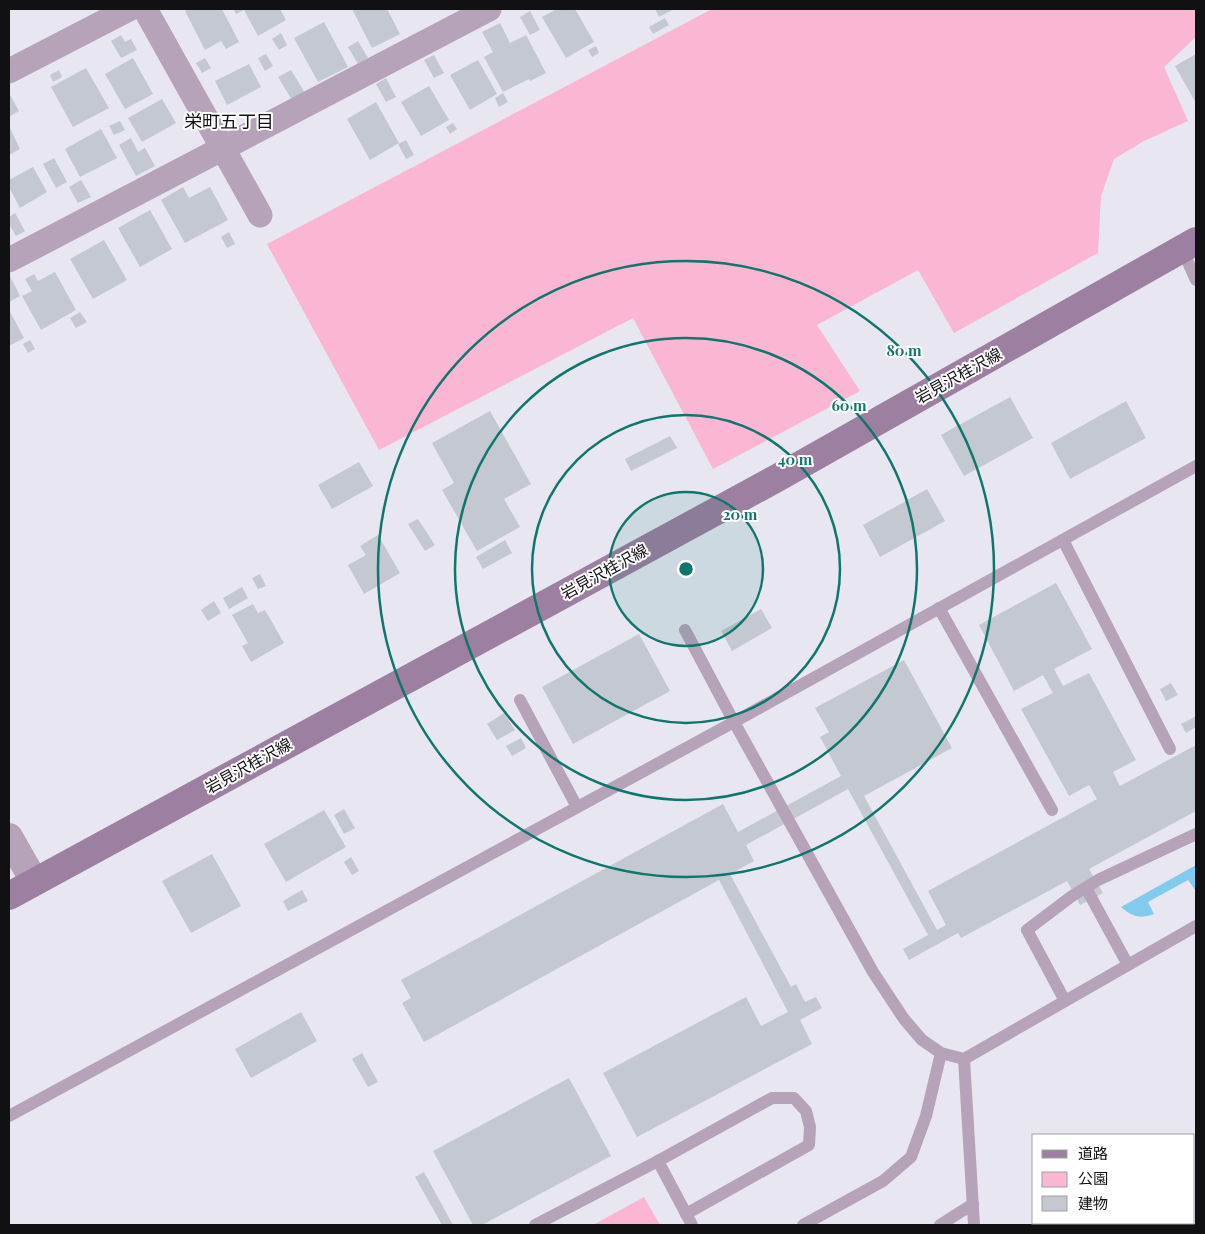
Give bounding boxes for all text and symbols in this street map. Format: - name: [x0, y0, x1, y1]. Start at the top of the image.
- district label: 栄町五丁目: [184, 109, 274, 133]
- text: 80 m: [886, 340, 922, 360]
- street label: 岩見沢桂沢線: [911, 343, 1005, 407]
- text: 60 m: [831, 395, 867, 415]
- text: 40 m: [778, 449, 813, 469]
- text: 20 m: [723, 504, 758, 524]
- street label: 岩見沢桂沢線: [557, 539, 651, 603]
- centre of rings: [677, 560, 695, 578]
- street label: 岩見沢桂沢線: [201, 733, 295, 797]
- legend: [1032, 1134, 1195, 1224]
- text: 道路: [1078, 1143, 1108, 1163]
- text: 公園: [1078, 1168, 1108, 1188]
- text: 建物: [1078, 1193, 1108, 1213]

